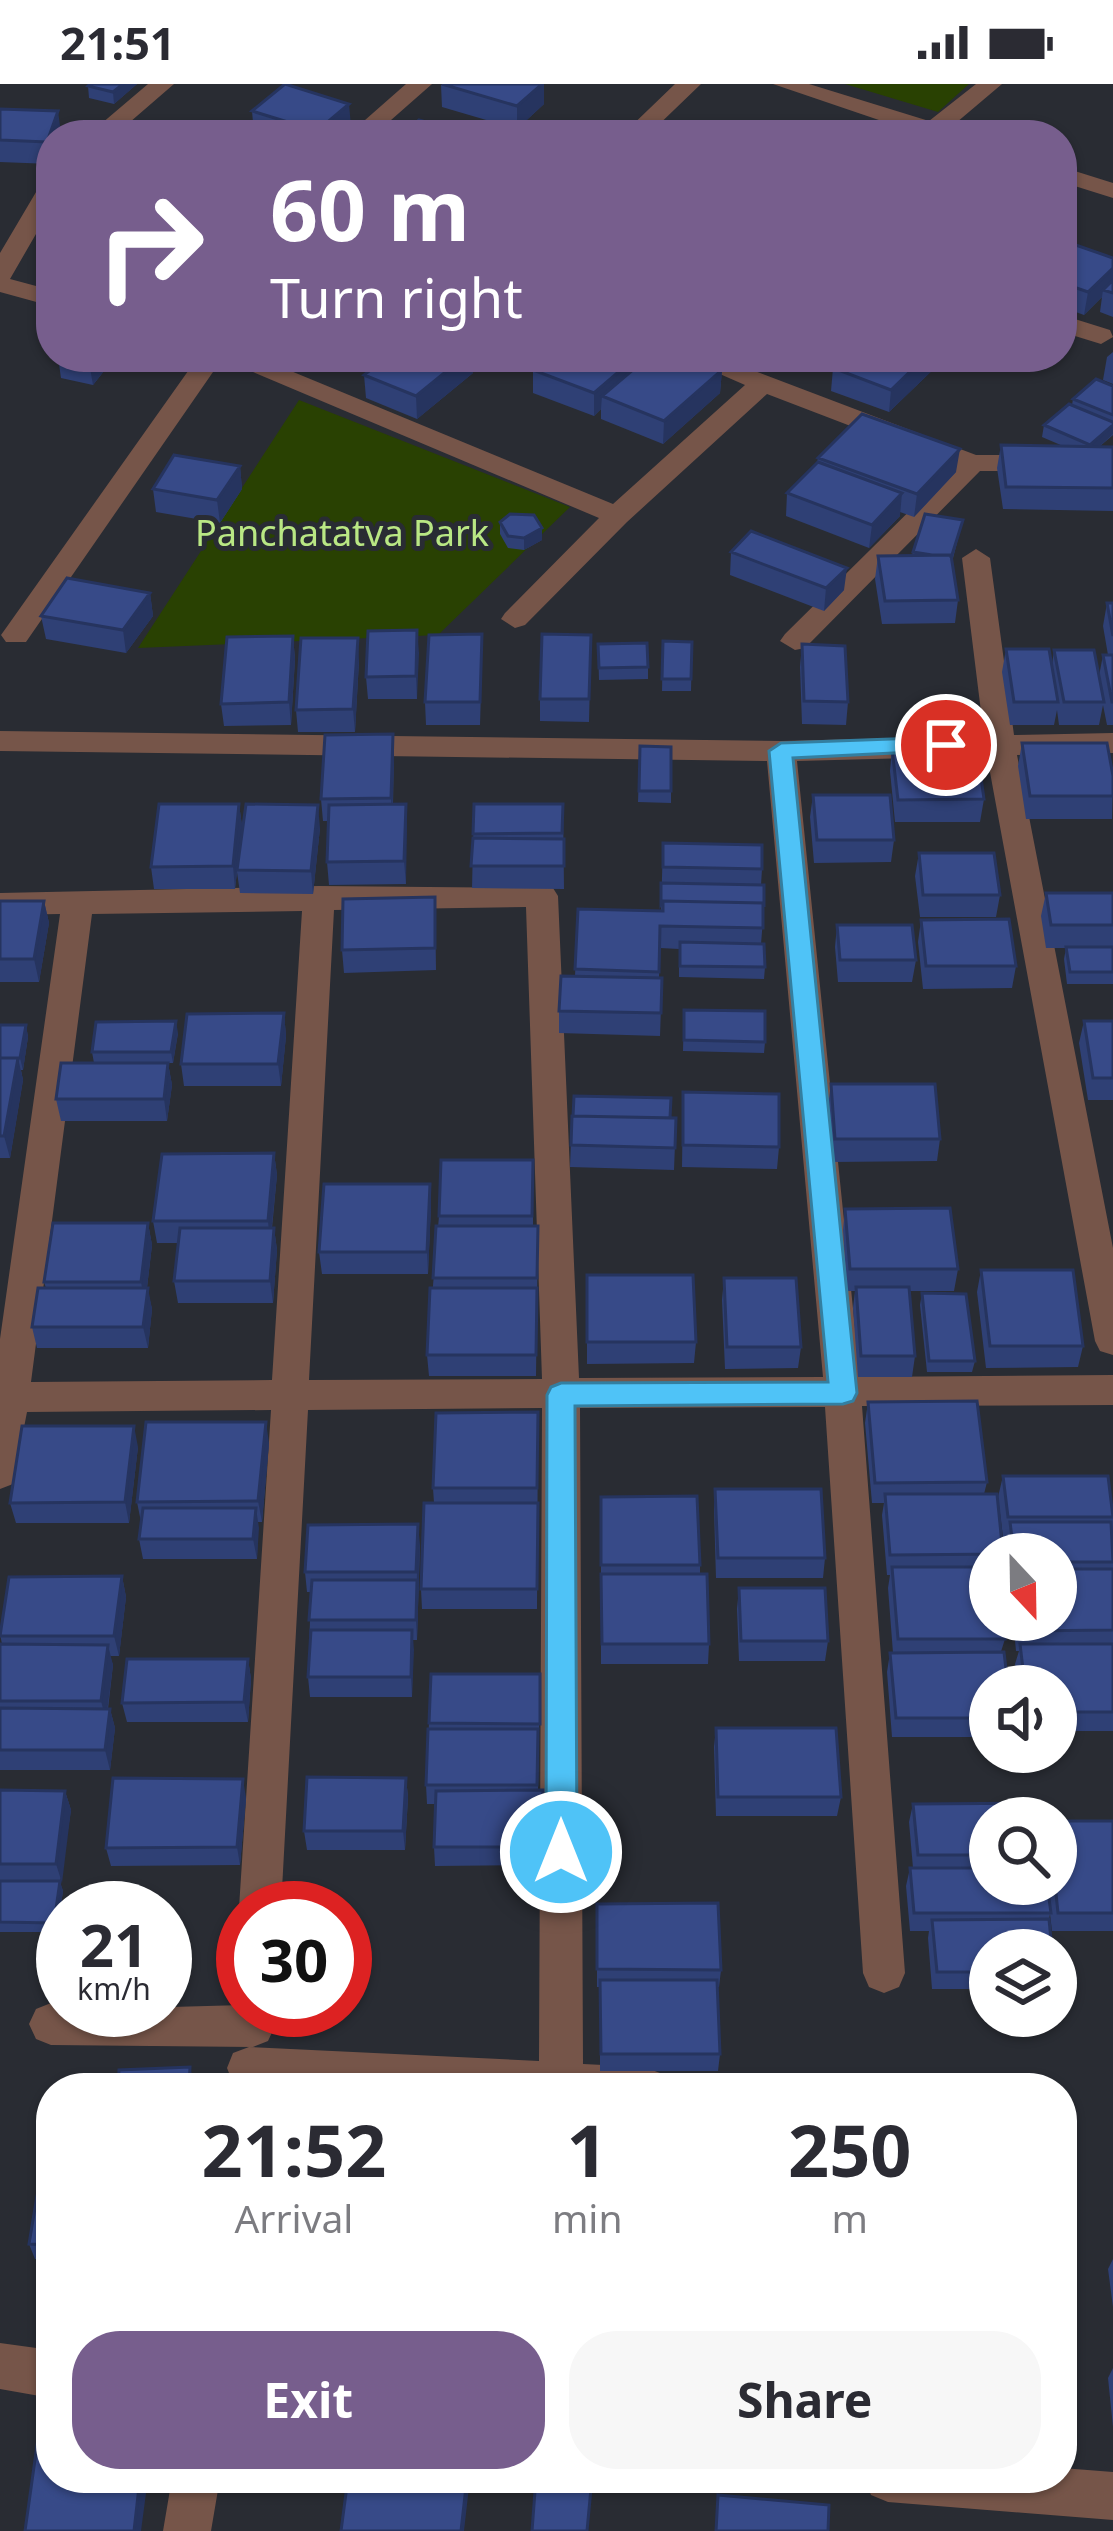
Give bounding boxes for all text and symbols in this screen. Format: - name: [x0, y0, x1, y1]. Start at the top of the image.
- text: 21:51: [60, 12, 176, 73]
- text: 60 m: [270, 151, 470, 266]
- icon: right: [72, 168, 228, 324]
- text: Turn right: [270, 260, 523, 334]
- park label: Panchatatva Park: [195, 508, 489, 557]
- pin: [895, 694, 997, 796]
- icon: arrive: [913, 712, 979, 778]
- north arrow: [969, 1533, 1077, 1641]
- map controls: [969, 1533, 1077, 2037]
- button: sound: [969, 1665, 1077, 1773]
- position arrow: [498, 1789, 624, 1915]
- button: search: [969, 1797, 1077, 1905]
- speed limit sign: 30: [216, 1881, 372, 2037]
- text: 21: [80, 1903, 148, 1985]
- button: layers: [969, 1929, 1077, 2037]
- text: km/h: [77, 1968, 151, 2009]
- text: 21:52: [201, 2100, 386, 2198]
- text: 1: [567, 2100, 608, 2198]
- text: 250: [788, 2100, 912, 2198]
- text: Arrival: [234, 2191, 353, 2244]
- text: min: [552, 2191, 623, 2244]
- text: m: [832, 2191, 868, 2244]
- button: Exit: [72, 2331, 545, 2469]
- button: Share: [569, 2331, 1041, 2469]

